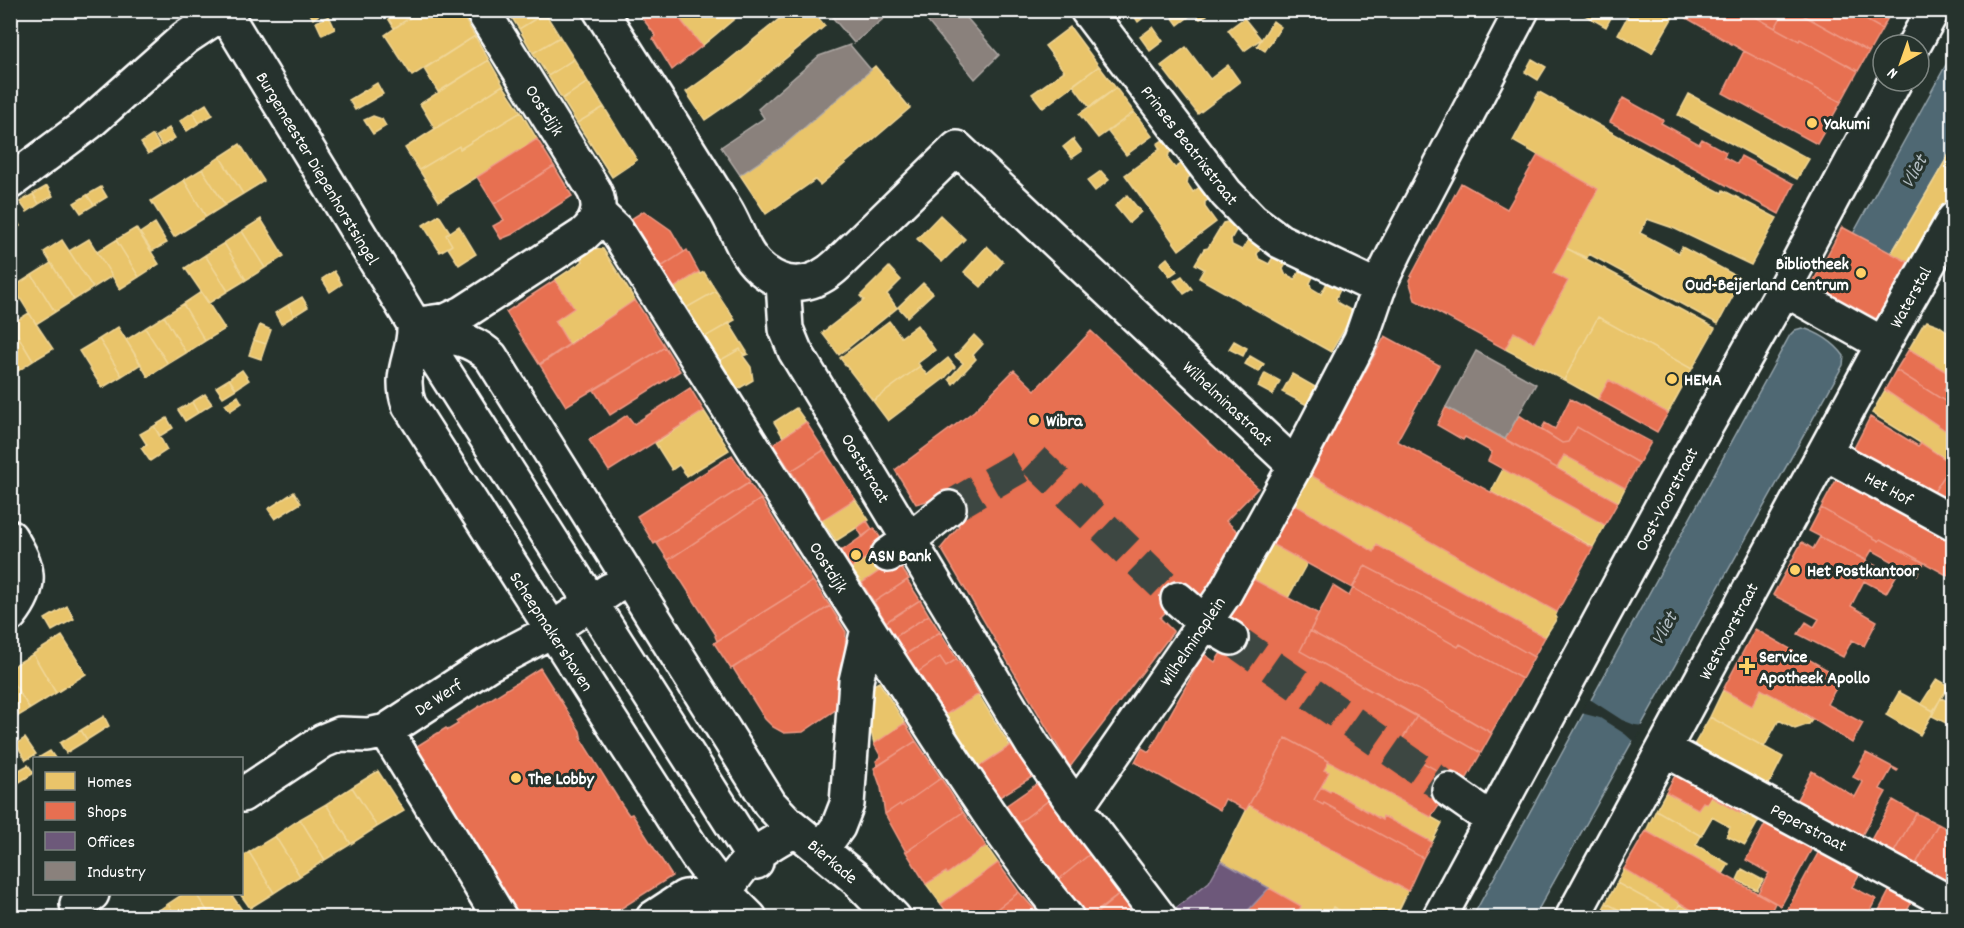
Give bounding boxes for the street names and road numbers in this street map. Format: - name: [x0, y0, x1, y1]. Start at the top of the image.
- street label: Burgemeester Diepenhorstsingel: [248, 68, 384, 271]
- street label: Oostdijk: [517, 81, 568, 142]
- street label: Prinses Beatrixstraat: [1133, 81, 1243, 212]
- street label: Waterstal: [1885, 262, 1940, 334]
- street label: Wilhelminastraat: [1176, 356, 1277, 453]
- street label: Ooststraat: [833, 430, 895, 509]
- street label: Oost-Voorstraat: [1630, 443, 1706, 557]
- street label: Het Hof: [1859, 467, 1917, 514]
- street label: Oostdijk: [801, 538, 852, 599]
- street label: Scheepmakershaven: [502, 568, 598, 697]
- street label: Westvoorstraat: [1694, 579, 1767, 685]
- street label: Wilhelminaplein: [1155, 593, 1233, 692]
- street label: De Werf: [410, 674, 469, 724]
- street label: Peperstraat: [1765, 799, 1851, 860]
- street label: Bierkade: [801, 835, 862, 891]

